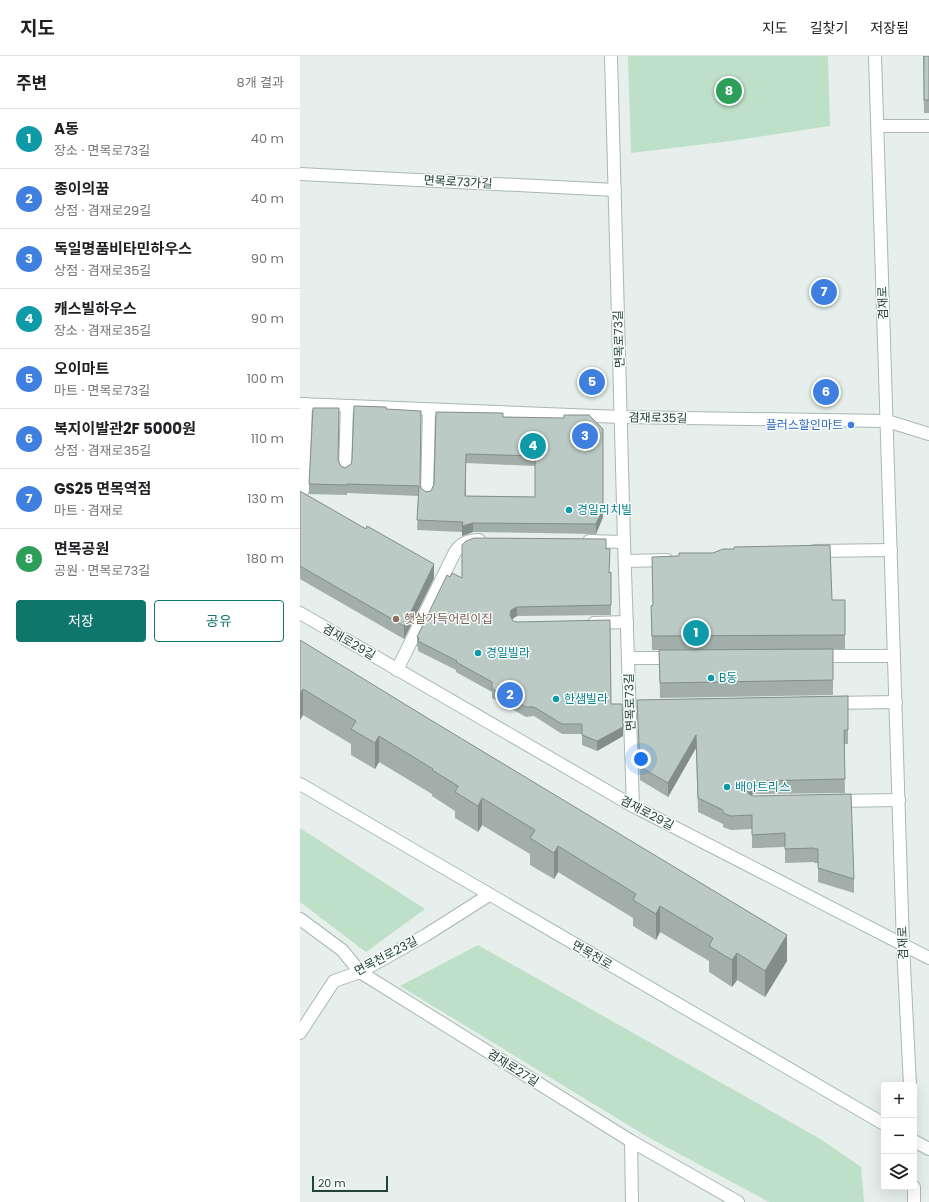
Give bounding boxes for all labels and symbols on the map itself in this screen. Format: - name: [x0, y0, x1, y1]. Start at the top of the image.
- pin: 8: [716, 76, 742, 106]
- street label: 면목로73가길: [423, 171, 493, 192]
- pin: 7: [811, 277, 837, 307]
- street label: 겸재로: [873, 286, 892, 320]
- street label: 면목로73길: [609, 310, 628, 368]
- pin: 5: [579, 367, 605, 397]
- pin: 6: [813, 377, 839, 407]
- street label: 겸재로35길: [628, 408, 688, 427]
- place label: 플러스할인마트: [766, 416, 843, 433]
- marker: 플러스할인마트: [846, 420, 856, 430]
- pin: 3: [572, 421, 598, 451]
- pin: 4: [520, 431, 546, 461]
- place label: 경일리치빌: [577, 501, 632, 518]
- marker: 경일리치빌: [564, 505, 574, 515]
- place label: 햇살가득어린이집: [404, 610, 492, 627]
- marker: 햇살가득어린이집: [391, 614, 401, 624]
- pin: 1: [683, 618, 709, 648]
- street label: 겸재로29길: [320, 620, 379, 664]
- place label: 경일빌라: [486, 644, 530, 661]
- marker: 경일빌라: [473, 648, 483, 658]
- place label: B동: [719, 669, 737, 686]
- street label: 면목로73길: [620, 673, 639, 731]
- marker: B동: [706, 673, 716, 683]
- pin: 2: [497, 680, 523, 710]
- place label: 한샘빌라: [564, 690, 608, 707]
- marker: 한샘빌라: [551, 694, 561, 704]
- your location: [631, 749, 651, 769]
- place label: 배아트리스: [735, 778, 790, 795]
- marker: 배아트리스: [722, 782, 732, 792]
- street label: 겸재로29길: [617, 791, 677, 834]
- street label: 겸재로: [893, 926, 912, 960]
- street label: 면목천로23길: [351, 932, 420, 979]
- street label: 면목천로: [569, 936, 616, 973]
- street label: 겸재로27길: [484, 1045, 542, 1090]
- scale bar: [312, 1174, 388, 1193]

